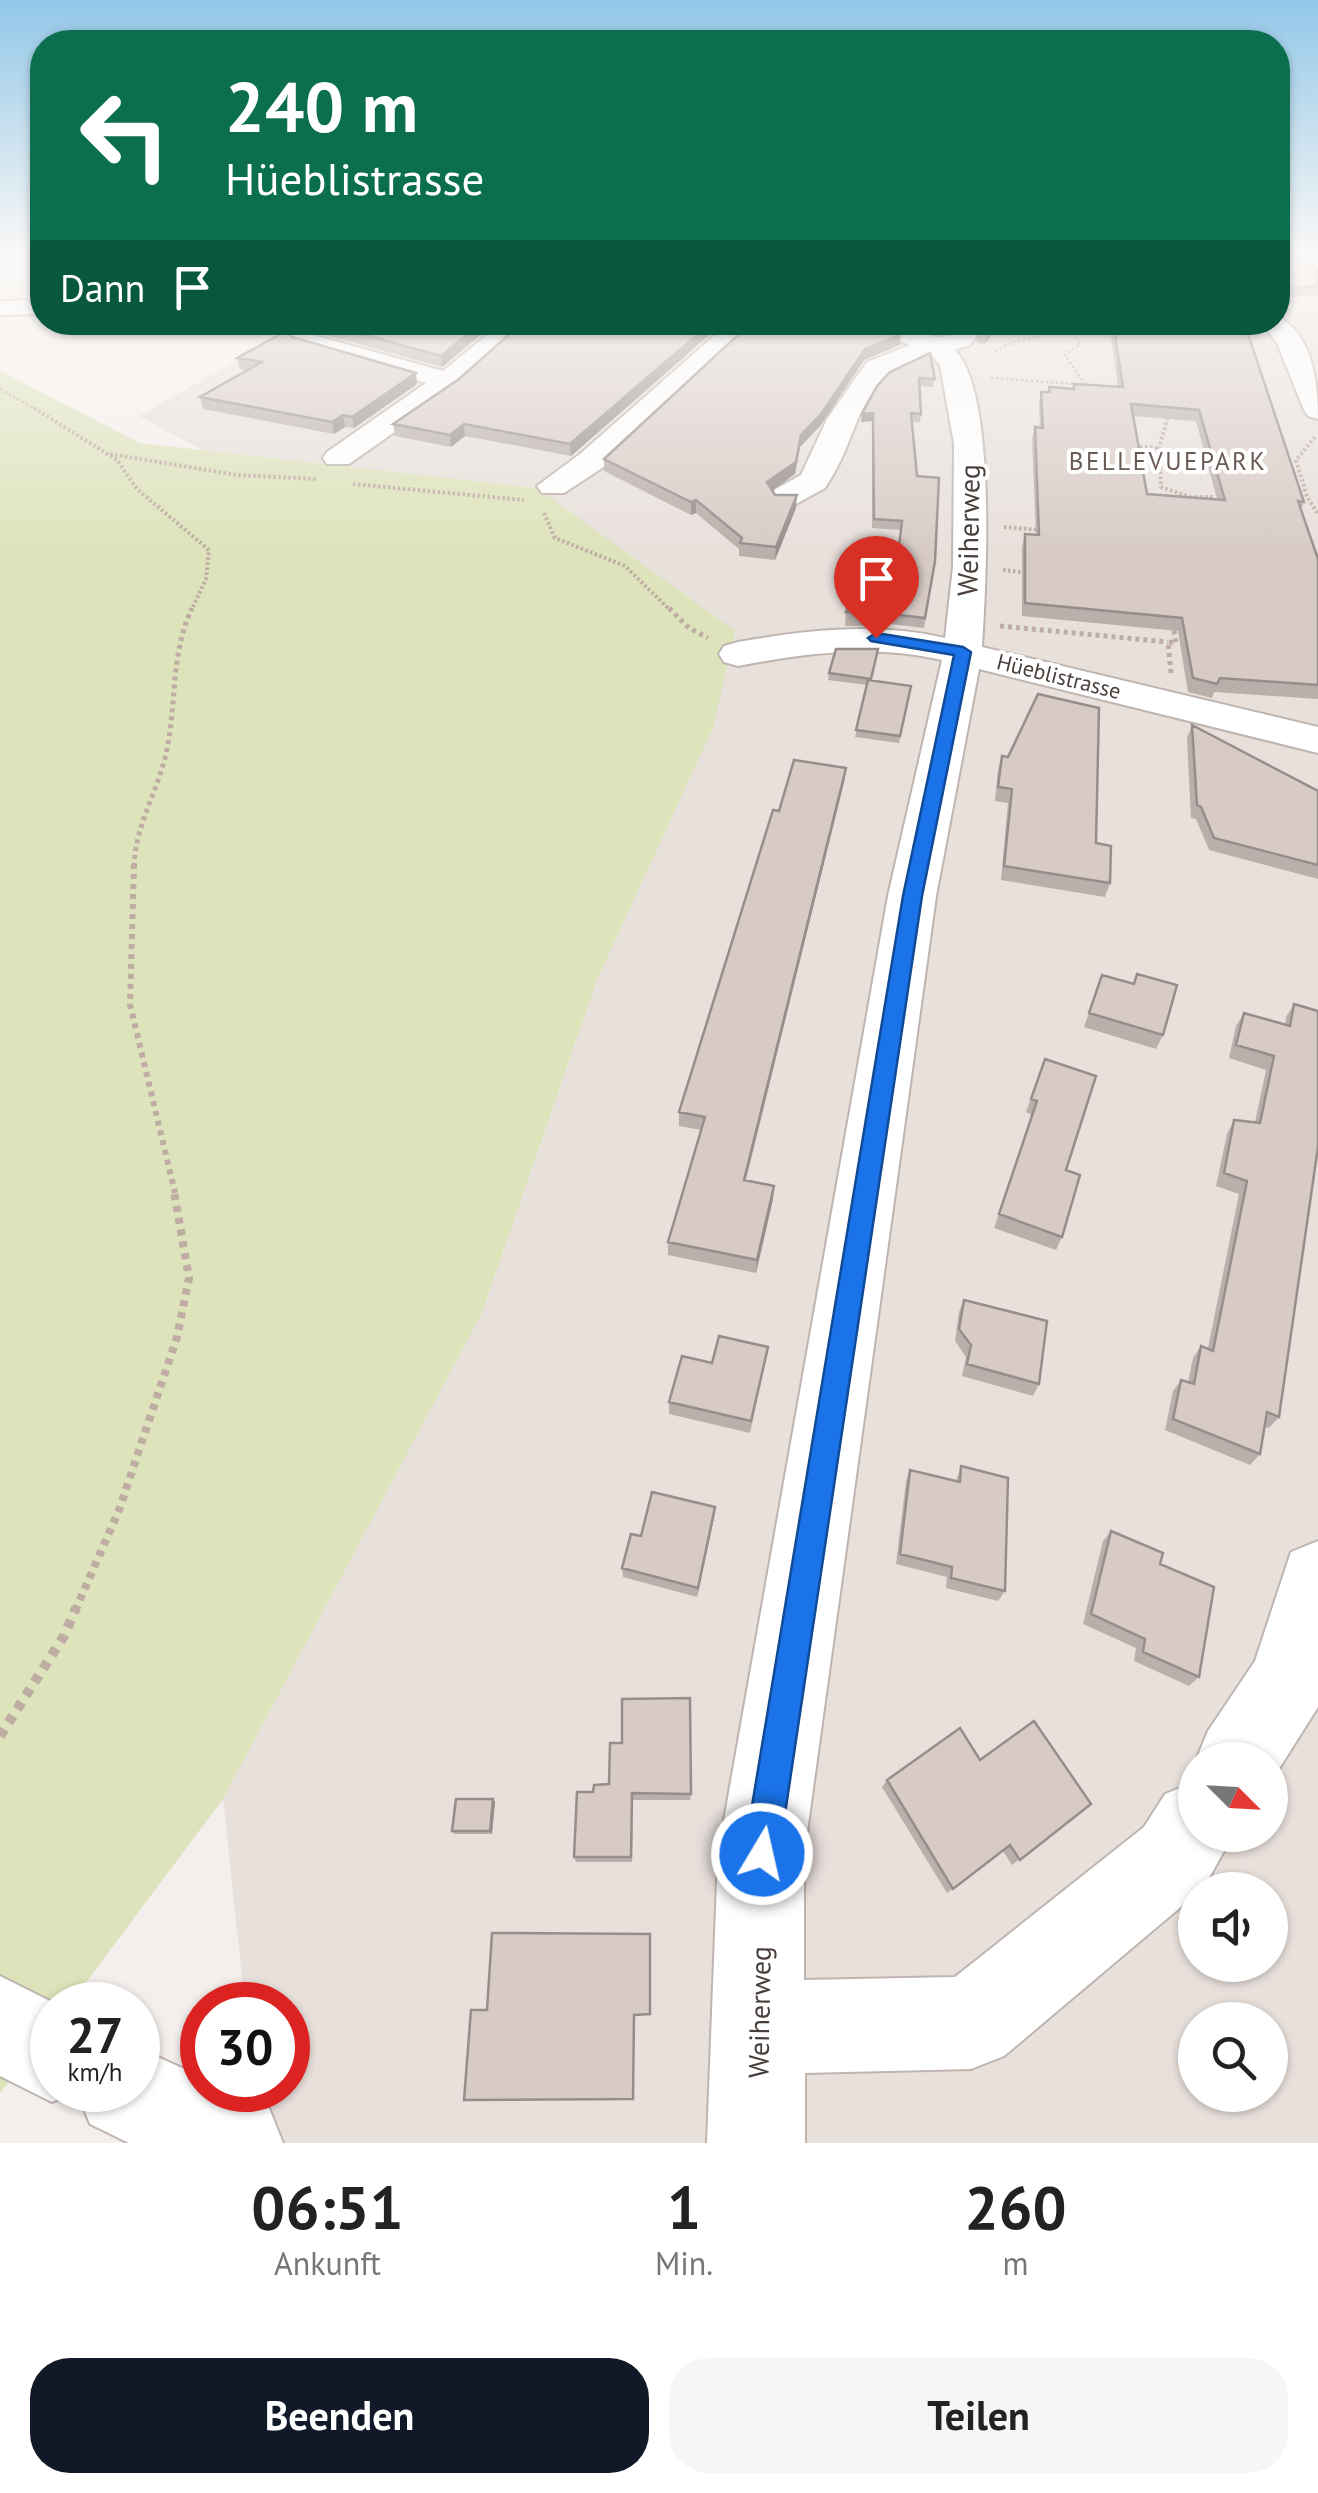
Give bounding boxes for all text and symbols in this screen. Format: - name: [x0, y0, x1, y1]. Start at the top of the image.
- text: 240 m: [225, 61, 418, 151]
- icon: left: [60, 70, 190, 200]
- text: Hüeblistrasse: [225, 149, 484, 207]
- icon: arrive: [165, 260, 220, 315]
- text: Dann: [60, 263, 145, 312]
- district label: BELLEVUEPARK: [1069, 445, 1267, 477]
- street label: Weiherweg: [948, 464, 988, 596]
- pin: [834, 536, 919, 639]
- icon: arrive: [849, 551, 904, 606]
- street label: Hüeblistrasse: [994, 647, 1124, 705]
- north arrow: [1178, 1742, 1288, 1852]
- map controls: [1178, 1742, 1288, 2112]
- position arrow: [710, 1802, 814, 1906]
- button: sound: [1178, 1872, 1288, 1982]
- street label: Weiherweg: [739, 1946, 779, 2078]
- speed limit sign: 30: [180, 1982, 310, 2112]
- text: 27: [67, 2002, 123, 2067]
- button: search: [1178, 2002, 1288, 2112]
- text: km/h: [68, 2056, 122, 2088]
- text: 06:51: [251, 2168, 404, 2246]
- text: 1: [667, 2168, 701, 2246]
- text: 260: [965, 2168, 1067, 2246]
- text: Ankunft: [274, 2242, 381, 2284]
- text: Min.: [655, 2242, 713, 2284]
- text: m: [1003, 2242, 1029, 2284]
- button: Beenden: [30, 2358, 649, 2473]
- button: Teilen: [669, 2358, 1288, 2473]

